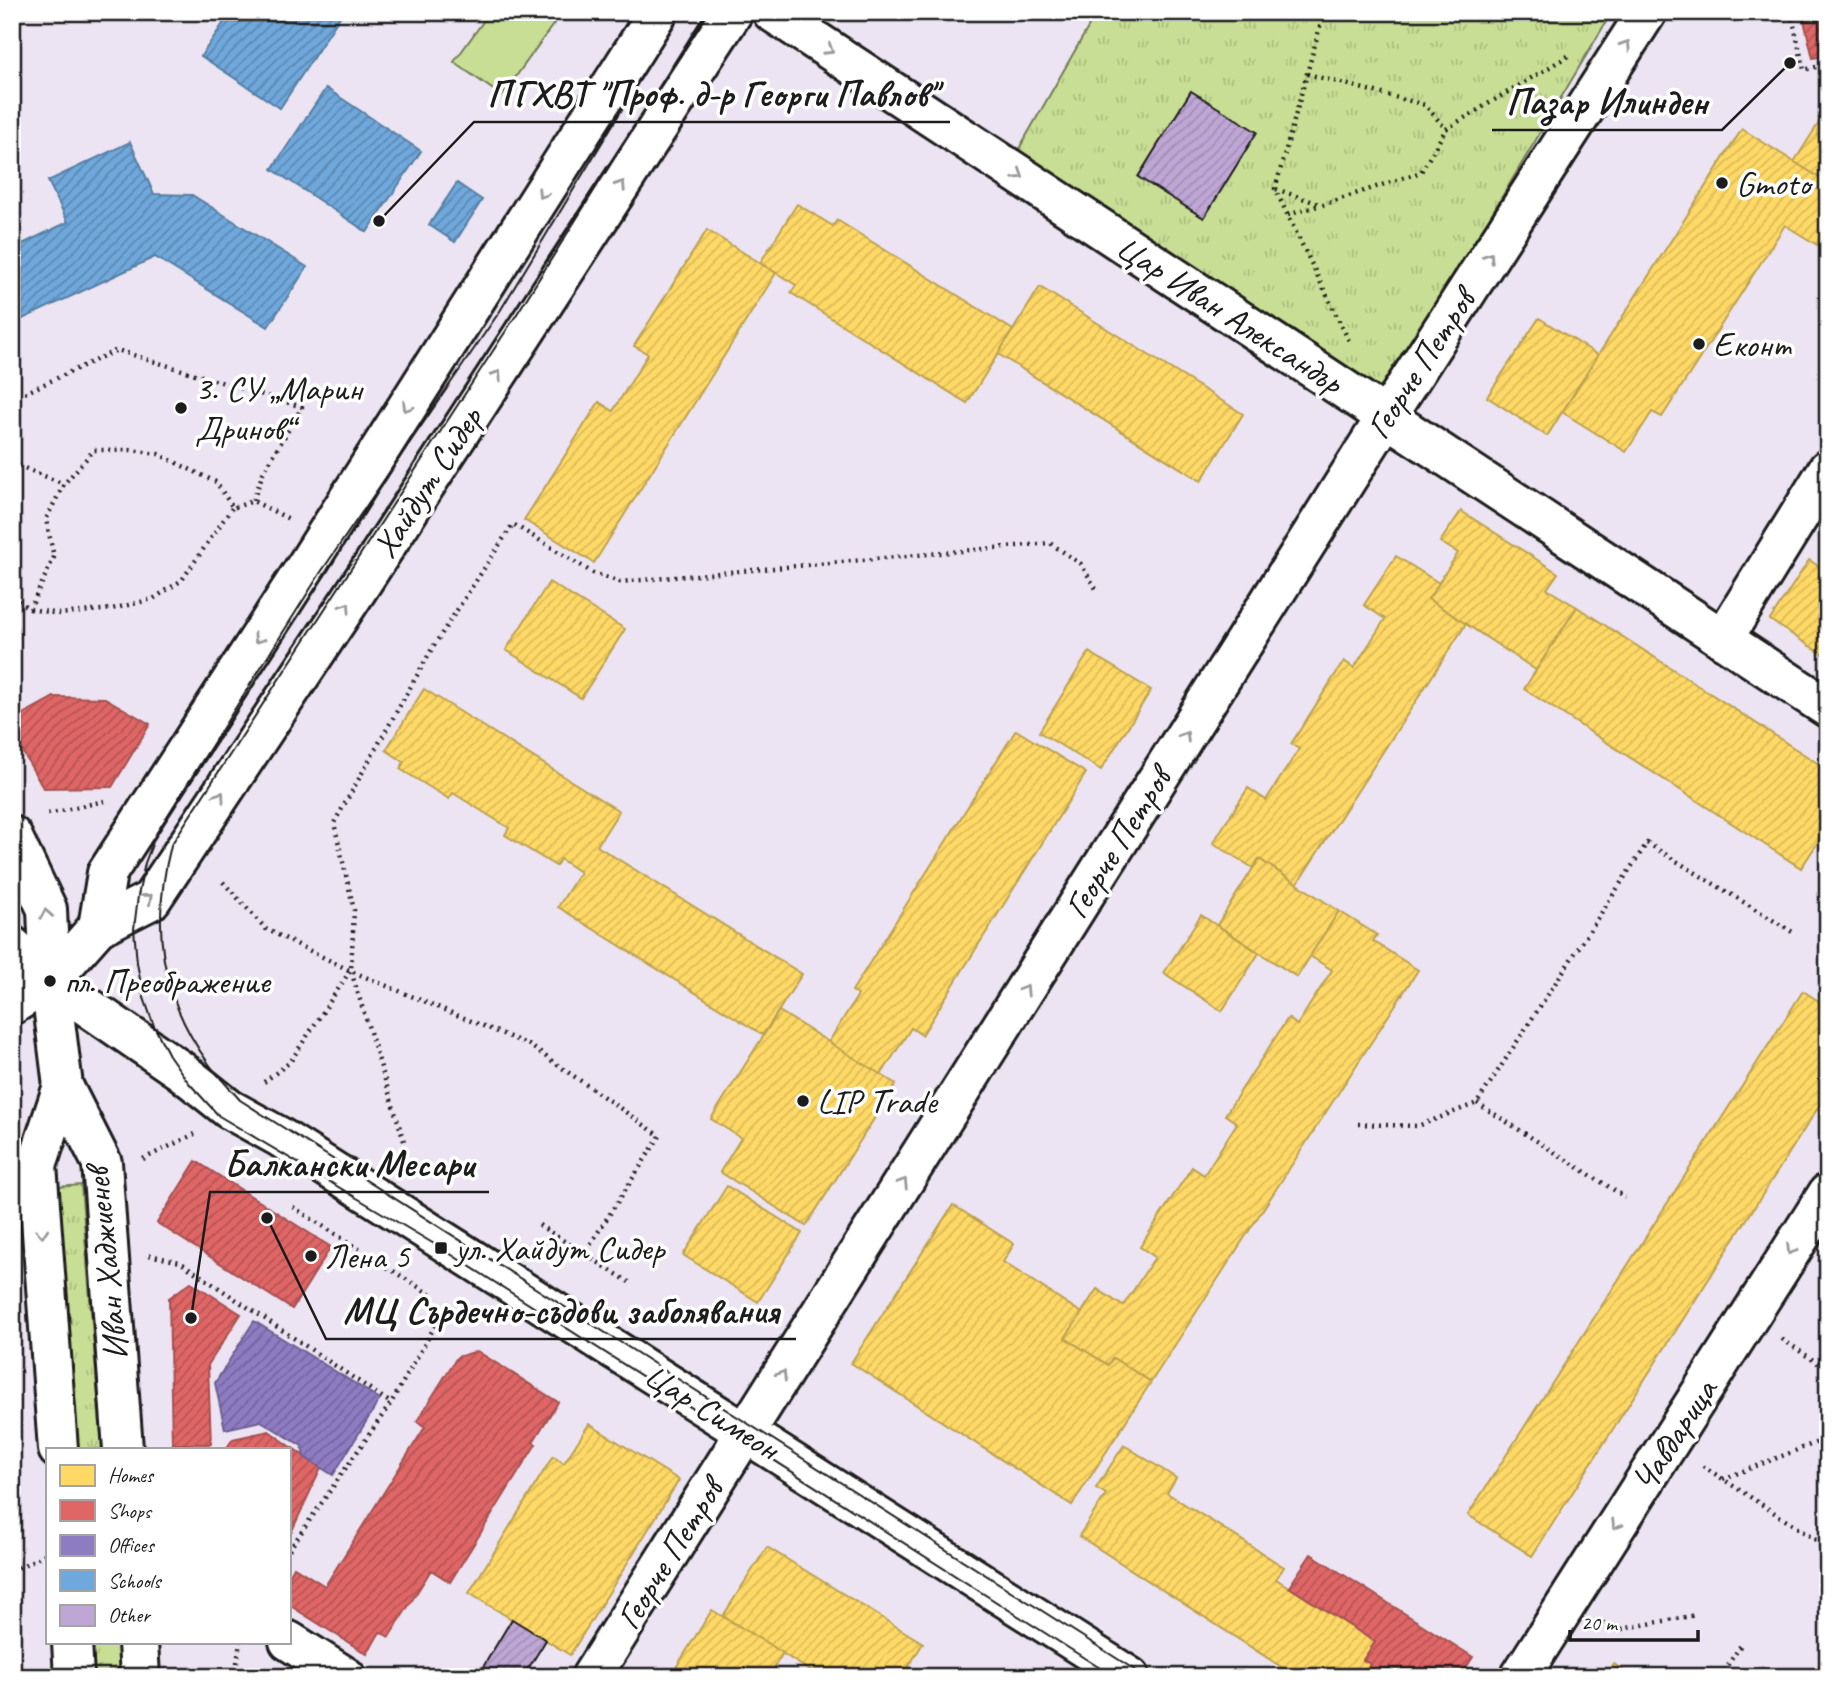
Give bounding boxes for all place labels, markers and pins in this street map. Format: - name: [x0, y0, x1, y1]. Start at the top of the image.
- callout: ПГХВТ "Проф. д-р Георги Павлов": [474, 64, 950, 122]
- callout: Пазар Илинден: [1492, 72, 1722, 130]
- place label: Gmoto: [1736, 161, 1814, 206]
- marker: Gmoto: [1714, 175, 1730, 191]
- place label: Еконт: [1713, 322, 1792, 367]
- marker: Еконт: [1691, 336, 1707, 352]
- place label: 3. СУ „Марин Дринов“: [195, 366, 364, 451]
- marker: 3. СУ „Марин Дринов“: [173, 400, 189, 416]
- place label: пл. Преображение: [64, 959, 272, 1004]
- marker: пл. Преображение: [42, 973, 58, 989]
- place label: LIP Trade: [817, 1079, 939, 1124]
- marker: LIP Trade: [795, 1093, 811, 1109]
- callout: Балкански Месари: [210, 1134, 489, 1192]
- place label: ул. Хайдут Сидер: [453, 1226, 666, 1271]
- place label: Лена 5: [325, 1234, 412, 1279]
- marker: ул. Хайдут Сидер: [433, 1240, 449, 1256]
- marker: Лена 5: [303, 1248, 319, 1264]
- callout: МЦ Сърдечно-съдови заболявания: [326, 1281, 796, 1339]

